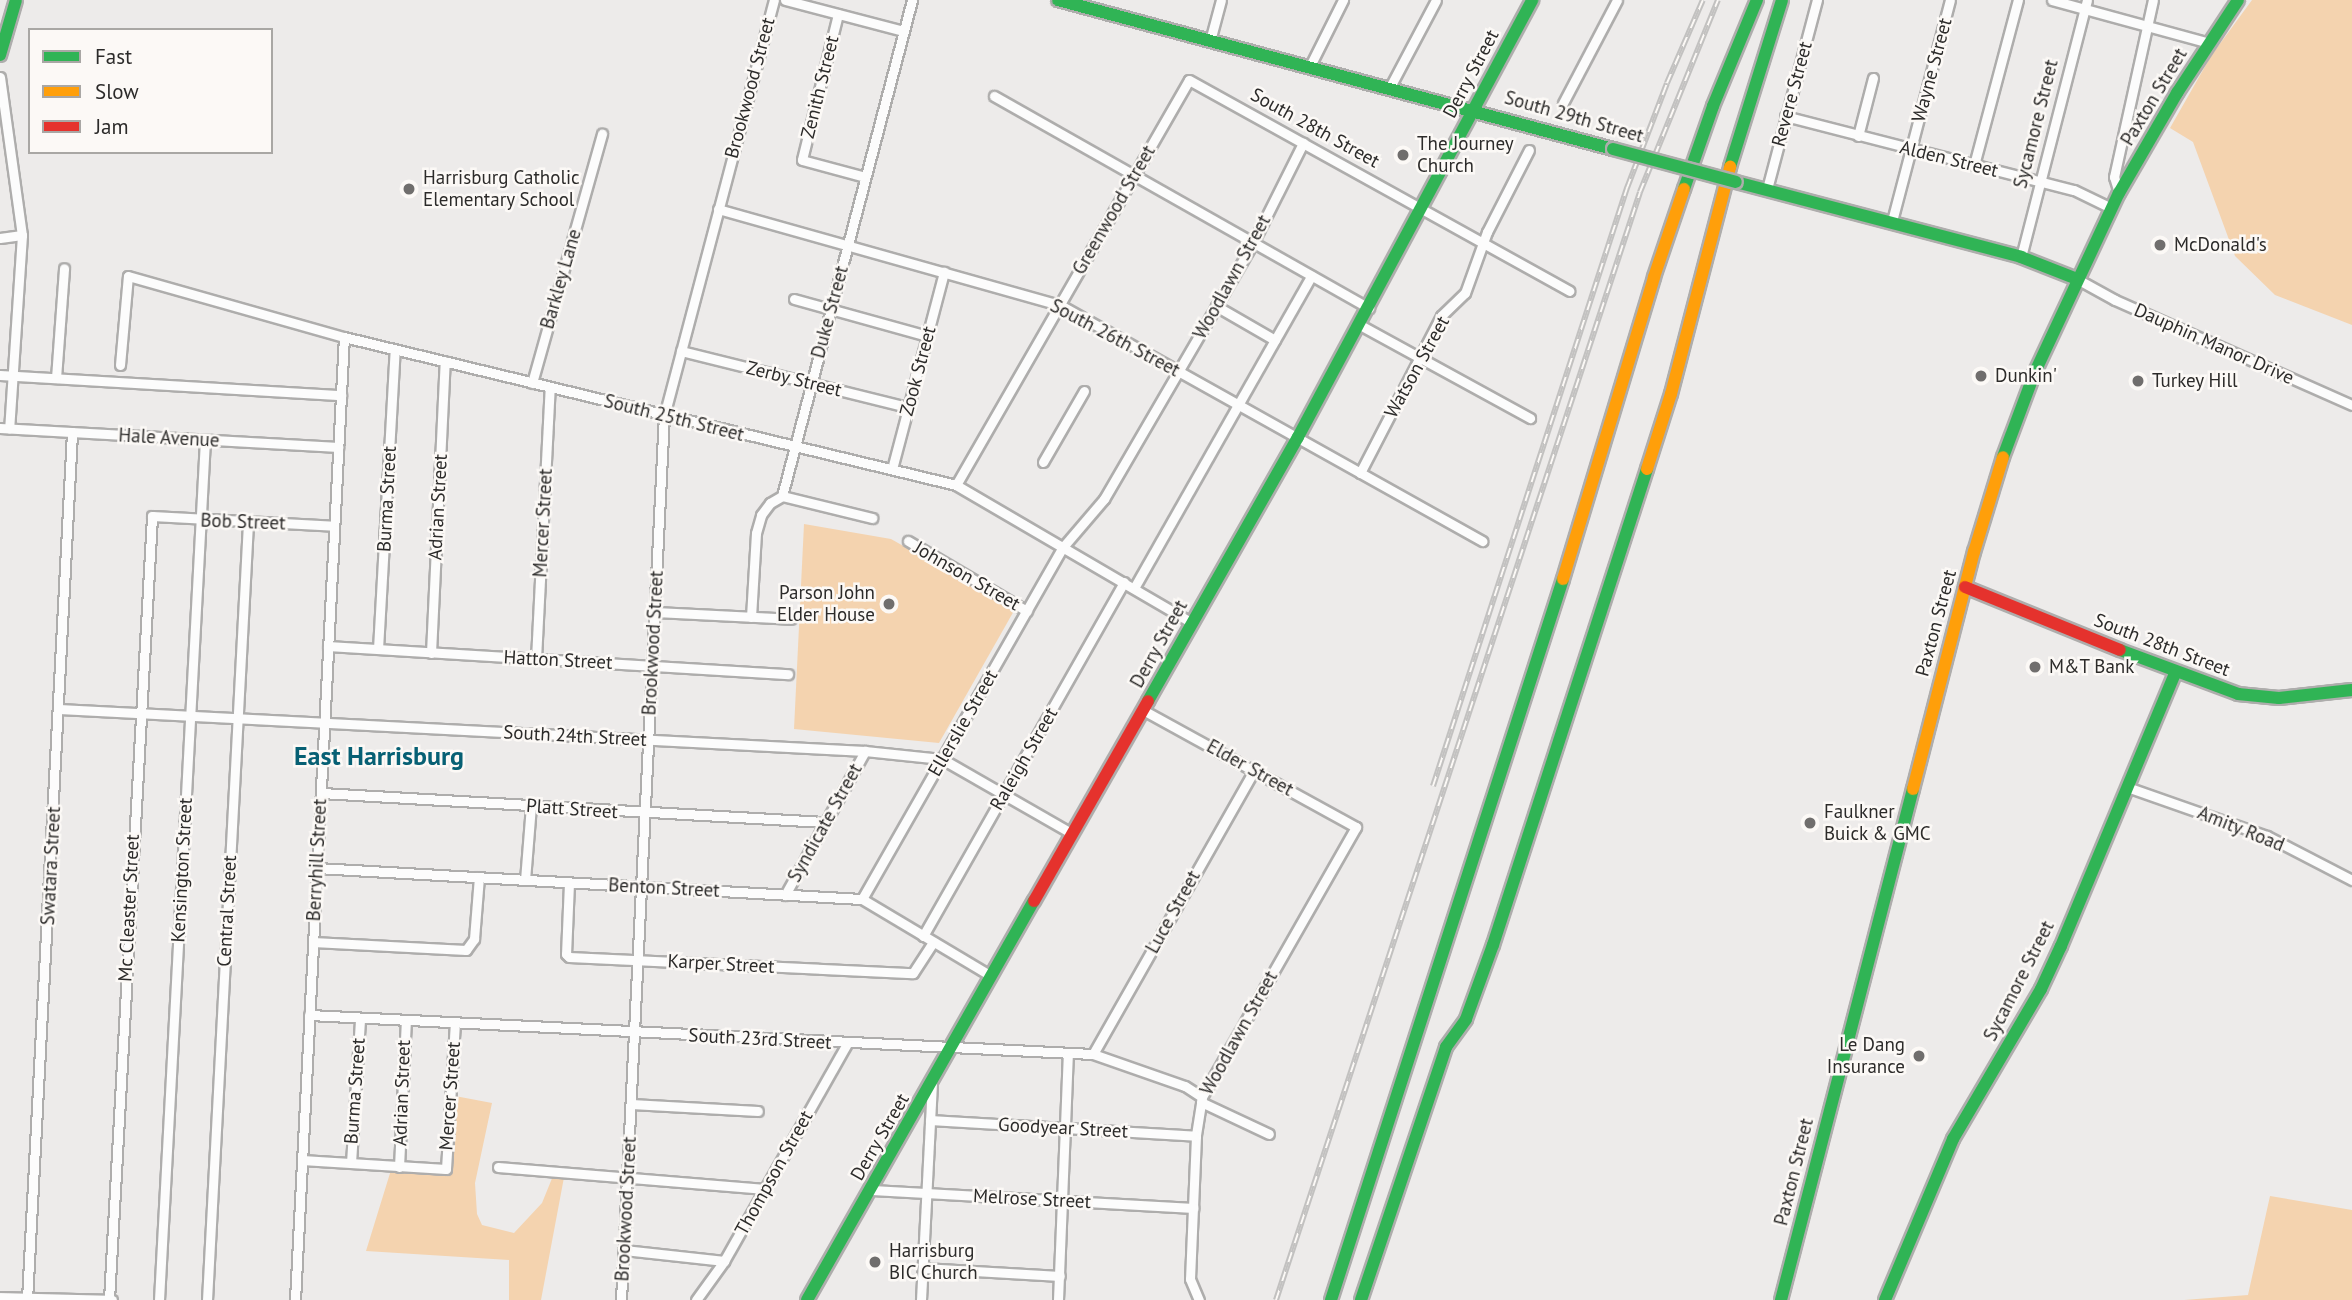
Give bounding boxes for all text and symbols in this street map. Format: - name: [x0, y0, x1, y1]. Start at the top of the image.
- street label: Brookwood Street: [720, 15, 780, 161]
- street label: Wayne Street: [1907, 15, 1957, 125]
- street label: Derry Street: [1438, 26, 1504, 122]
- legend: [28, 28, 273, 154]
- street label: Zenith Street: [796, 33, 844, 141]
- street label: Revere Street: [1767, 39, 1817, 149]
- text: Fast: [95, 43, 132, 70]
- street label: Paxton Street: [2116, 44, 2192, 150]
- street label: Sycamore Street: [2009, 57, 2063, 191]
- text: Slow: [95, 78, 139, 105]
- street label: South 28th Street: [1247, 83, 1383, 173]
- street label: South 29th Street: [1502, 86, 1646, 148]
- text: Jam: [95, 113, 129, 140]
- place label: The Journey Church: [1417, 133, 1514, 177]
- street label: Alden Street: [1897, 136, 2001, 182]
- street label: Greenwood Street: [1068, 141, 1160, 279]
- marker: The Journey Church: [1395, 147, 1411, 163]
- place label: Harrisburg Catholic Elementary School: [423, 167, 580, 211]
- marker: Harrisburg Catholic Elementary School: [401, 181, 417, 197]
- street label: Woodlawn Street: [1188, 211, 1276, 343]
- street label: Barkley Lane: [536, 226, 586, 332]
- place label: McDonald's: [2174, 234, 2267, 256]
- marker: McDonald's: [2152, 237, 2168, 253]
- street label: Duke Street: [807, 263, 853, 361]
- street label: South 26th Street: [1046, 294, 1184, 382]
- street label: Dauphin Manor Drive: [2131, 299, 2297, 389]
- street label: Watson Street: [1380, 312, 1454, 422]
- street label: Zook Street: [895, 323, 941, 419]
- street label: Zerby Street: [744, 356, 844, 402]
- place label: Dunkin': [1995, 365, 2057, 387]
- marker: Dunkin': [1973, 368, 1989, 384]
- place label: Turkey Hill: [2152, 370, 2238, 392]
- marker: Turkey Hill: [2130, 373, 2146, 389]
- street label: South 25th Street: [602, 390, 746, 446]
- street label: Hale Avenue: [118, 424, 220, 452]
- street label: Burma Street: [373, 445, 401, 553]
- street label: Adrian Street: [424, 453, 452, 561]
- street label: Mercer Street: [529, 468, 557, 578]
- street label: Bob Street: [200, 509, 286, 535]
- street label: Johnson Street: [910, 536, 1024, 616]
- street label: Paxton Street: [1911, 567, 1961, 679]
- street label: Brookwood Street: [638, 570, 668, 716]
- place label: Parson John Elder House: [777, 582, 875, 626]
- marker: Parson John Elder House: [881, 596, 897, 612]
- street label: Derry Street: [1125, 596, 1193, 692]
- street label: South 28th Street: [2091, 609, 2233, 681]
- street label: Hatton Street: [503, 646, 613, 674]
- place label: M&T Bank: [2049, 656, 2135, 678]
- marker: M&T Bank: [2027, 659, 2043, 675]
- street label: Ellerslie Street: [923, 666, 1003, 780]
- street label: Raleigh Street: [985, 703, 1063, 815]
- street label: South 24th Street: [503, 721, 647, 751]
- street label: Elder Street: [1203, 735, 1297, 801]
- district label: East Harrisburg: [294, 740, 464, 772]
- street label: Syndicate Street: [783, 760, 867, 886]
- street label: Platt Street: [525, 794, 619, 824]
- street label: Kensington Street: [167, 797, 197, 943]
- street label: Berryhill Street: [302, 798, 332, 922]
- place label: Faulkner Buick & GMC: [1824, 801, 1931, 845]
- street label: Amity Road: [2194, 801, 2288, 857]
- street label: Swatara Street: [37, 806, 65, 926]
- marker: Faulkner Buick & GMC: [1802, 815, 1818, 831]
- street label: Mc Cleaster Street: [114, 833, 144, 983]
- street label: Central Street: [213, 855, 241, 967]
- street label: Luce Street: [1141, 867, 1205, 957]
- street label: Benton Street: [608, 874, 720, 902]
- street label: Sycamore Street: [1979, 917, 2059, 1045]
- street label: Karper Street: [667, 950, 775, 978]
- street label: Woodlawn Street: [1195, 967, 1283, 1099]
- street label: South 23rd Street: [688, 1024, 832, 1054]
- place label: Le Dang Insurance: [1827, 1034, 1905, 1078]
- street label: Burma Street: [340, 1037, 370, 1145]
- street label: Adrian Street: [389, 1039, 415, 1147]
- street label: Mercer Street: [435, 1041, 465, 1151]
- marker: Le Dang Insurance: [1911, 1048, 1927, 1064]
- street label: Derry Street: [846, 1089, 914, 1185]
- street label: Thompson Street: [730, 1107, 818, 1239]
- street label: Goodyear Street: [997, 1113, 1129, 1143]
- street label: Paxton Street: [1770, 1116, 1818, 1228]
- street label: Brookwood Street: [611, 1136, 641, 1282]
- street label: Melrose Street: [972, 1185, 1092, 1213]
- place label: Harrisburg BIC Church: [889, 1240, 978, 1284]
- marker: Harrisburg BIC Church: [867, 1254, 883, 1270]

